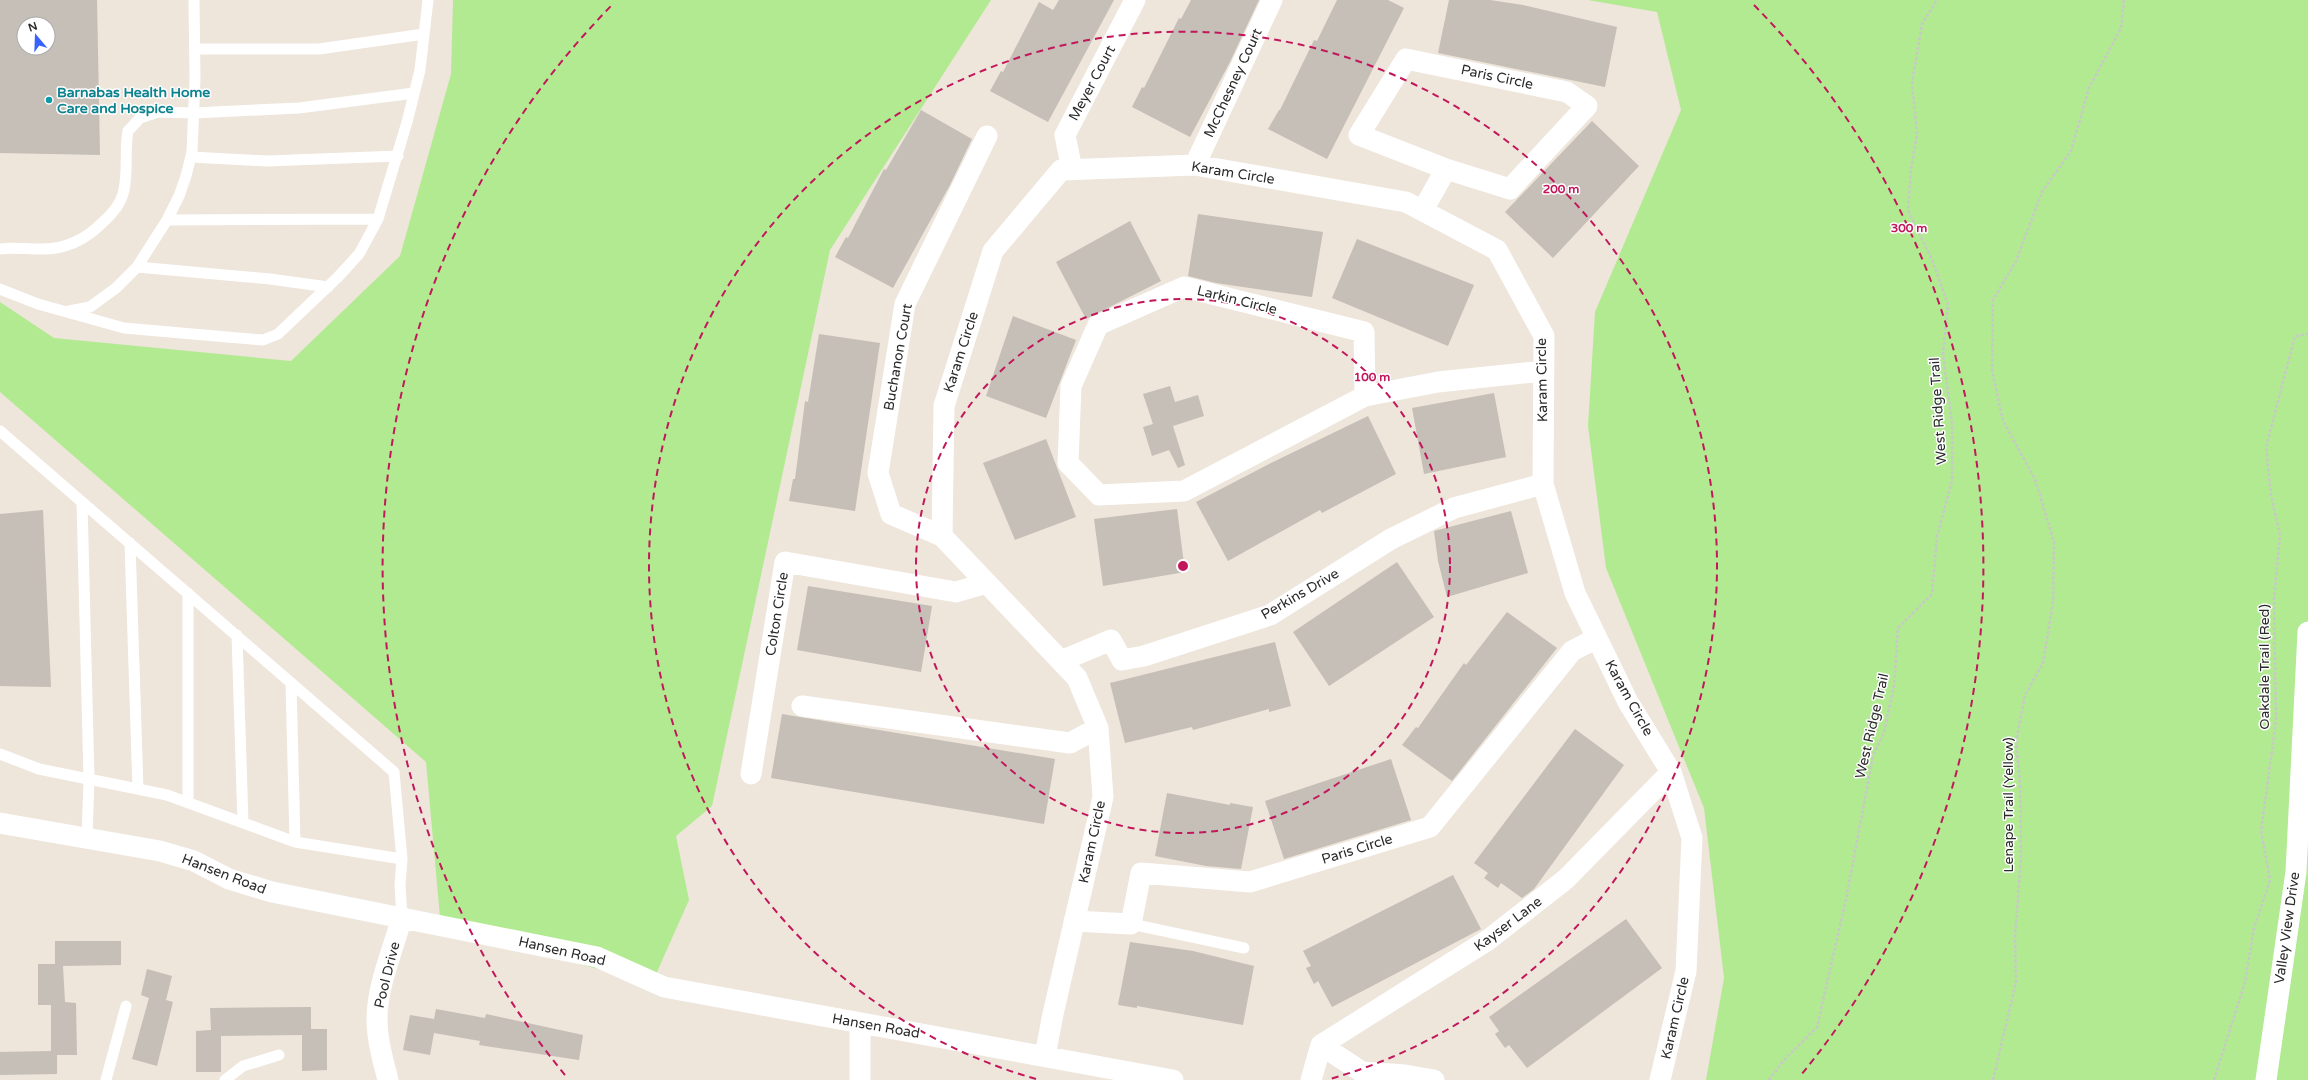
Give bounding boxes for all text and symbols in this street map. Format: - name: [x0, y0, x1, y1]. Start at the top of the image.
- north arrow: [16, 16, 56, 56]
- text: N: [27, 19, 39, 35]
- street label: McChesney Court: [1200, 25, 1266, 140]
- street label: Meyer Court: [1065, 42, 1119, 124]
- street label: Paris Circle: [1459, 61, 1535, 93]
- place label: Barnabas Health Home Care and Hospice: [57, 84, 210, 117]
- marker: Barnabas Health Home Care and Hospice: [44, 95, 54, 105]
- street label: Karam Circle: [1190, 158, 1276, 188]
- text: 200 m: [1543, 182, 1579, 196]
- text: 300 m: [1891, 221, 1927, 235]
- street label: Larkin Circle: [1195, 282, 1279, 318]
- street label: Buchanon Court: [880, 301, 916, 412]
- street label: Karam Circle: [940, 309, 982, 395]
- street label: Karam Circle: [1533, 338, 1551, 422]
- street label: West Ridge Trail: [1926, 357, 1950, 465]
- text: 100 m: [1354, 370, 1390, 384]
- centre of rings: [1176, 559, 1190, 573]
- street label: Perkins Drive: [1258, 565, 1342, 623]
- street label: Colton Circle: [762, 571, 792, 657]
- street label: Oakdale Trail (Red): [2256, 604, 2273, 730]
- street label: Karam Circle: [1601, 657, 1657, 739]
- street label: West Ridge Trail: [1852, 672, 1892, 780]
- street label: Lenape Trail (Yellow): [2000, 737, 2017, 873]
- street label: Karam Circle: [1075, 799, 1109, 885]
- street label: Paris Circle: [1319, 830, 1395, 868]
- street label: Hansen Road: [179, 850, 269, 898]
- street label: Valley View Drive: [2271, 871, 2303, 985]
- street label: Kayser Lane: [1471, 893, 1545, 955]
- street label: Hansen Road: [517, 933, 607, 969]
- street label: Pool Drive: [371, 940, 403, 1010]
- street label: Karam Circle: [1657, 975, 1693, 1061]
- street label: Hansen Road: [831, 1010, 921, 1042]

